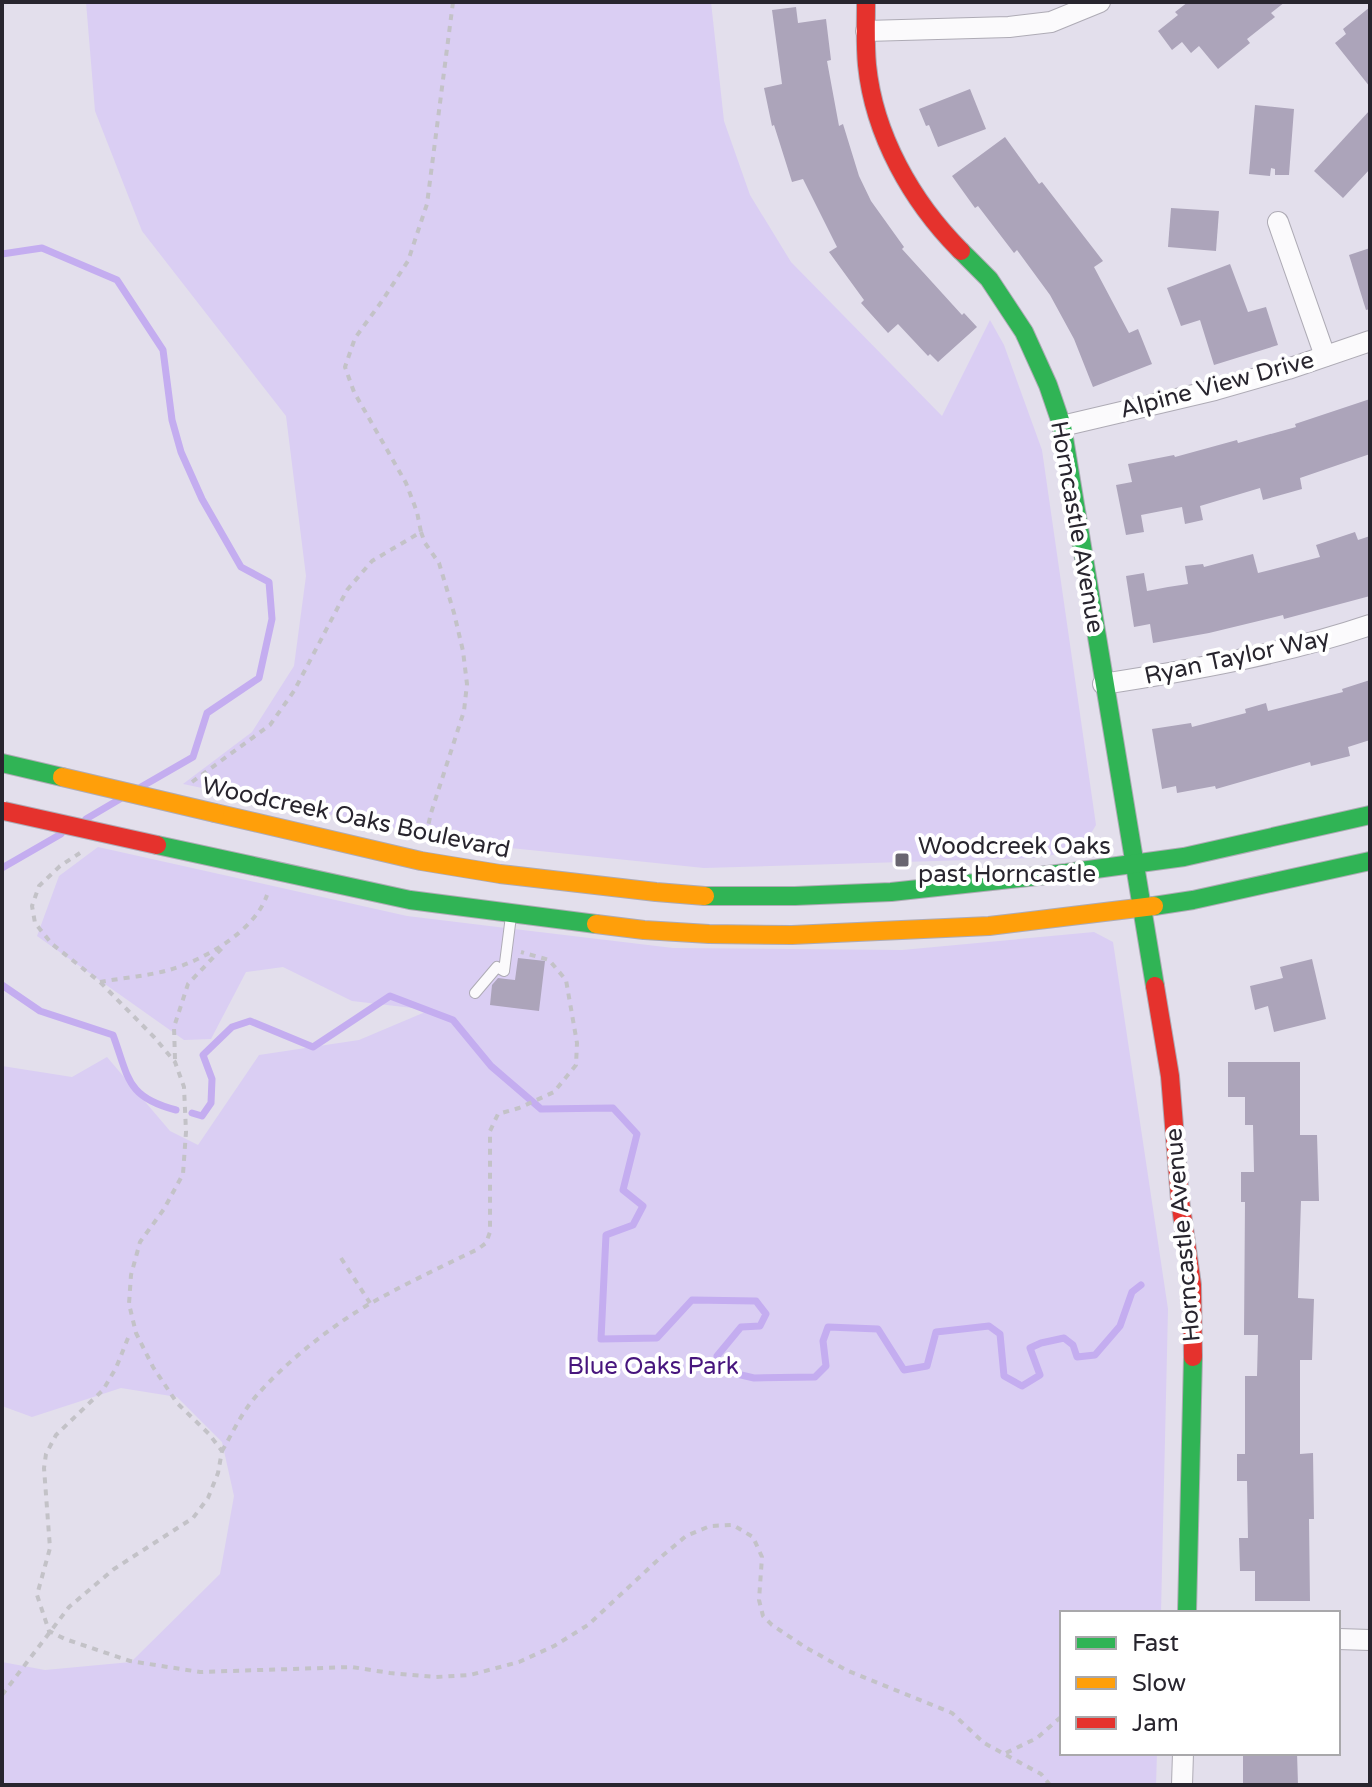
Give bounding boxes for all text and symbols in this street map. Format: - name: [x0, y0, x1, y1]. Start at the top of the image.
- street label: Alpine View Drive: [1117, 345, 1317, 425]
- street label: Horncastle Avenue: [1044, 419, 1110, 635]
- street label: Ryan Taylor Way: [1142, 623, 1332, 691]
- street label: Woodcreek Oaks Boulevard: [199, 771, 513, 865]
- place label: Woodcreek Oaks past Horncastle: [918, 832, 1111, 889]
- marker: Woodcreek Oaks past Horncastle: [893, 851, 911, 869]
- street label: Horncastle Avenue: [1159, 1127, 1207, 1343]
- park label: Blue Oaks Park: [567, 1352, 739, 1381]
- legend: [1060, 1611, 1340, 1755]
- text: Fast: [1132, 1629, 1179, 1658]
- text: Slow: [1132, 1669, 1186, 1698]
- text: Jam: [1132, 1709, 1179, 1738]

